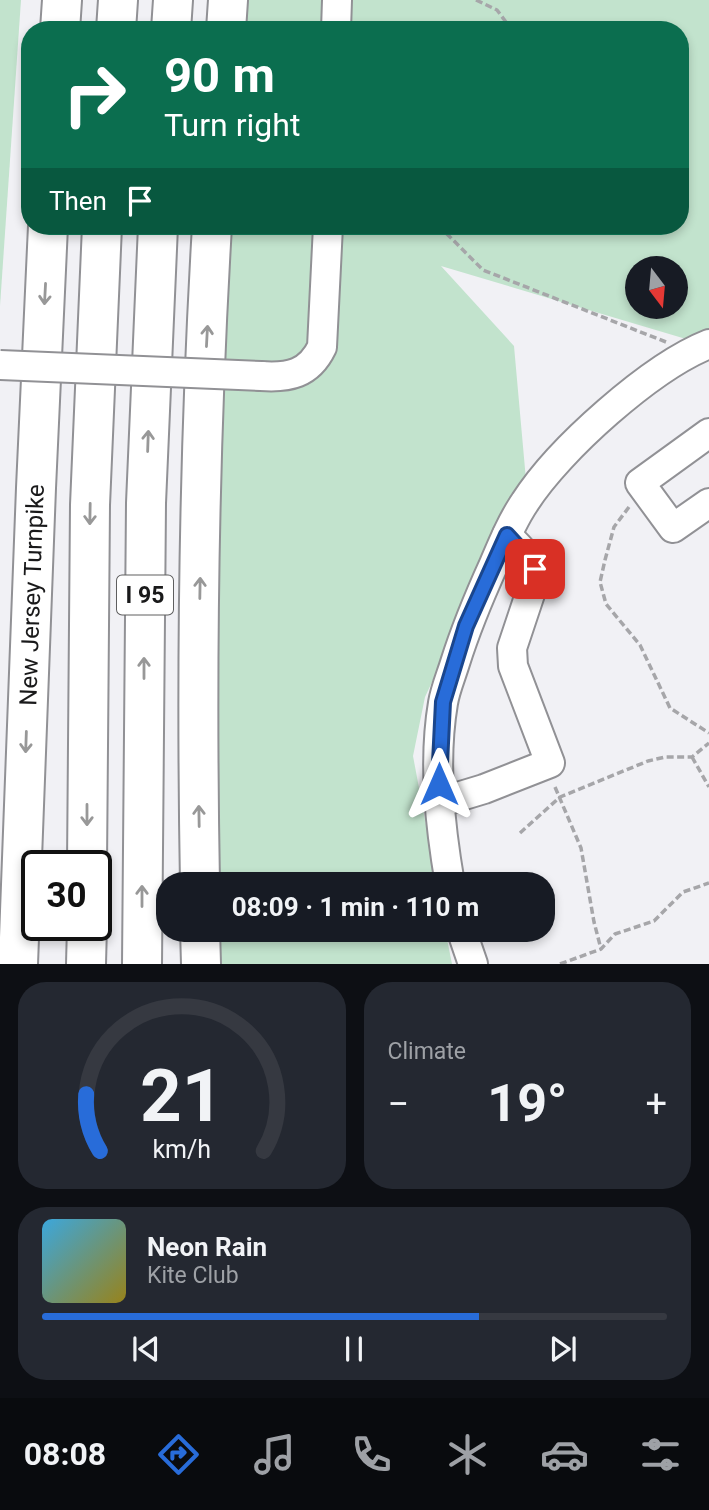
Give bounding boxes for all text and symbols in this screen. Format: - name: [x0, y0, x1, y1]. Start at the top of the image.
- text: 90 m: [164, 47, 275, 104]
- icon: right: [49, 49, 140, 140]
- text: Turn right: [164, 106, 300, 144]
- icon: arrive: [121, 182, 159, 220]
- text: Then: [49, 186, 107, 216]
- north arrow: [625, 256, 688, 318]
- map controls: [625, 256, 688, 319]
- one-way arrow: [38, 282, 51, 305]
- one-way arrow: [201, 325, 214, 348]
- one-way arrow: [141, 430, 155, 453]
- street label: New Jersey Turnpike: [14, 484, 50, 706]
- one-way arrow: [83, 502, 97, 525]
- pin: [505, 539, 565, 599]
- icon: arrive: [516, 550, 554, 588]
- road number: I 95: [117, 576, 173, 614]
- one-way arrow: [193, 577, 207, 600]
- one-way arrow: [137, 657, 150, 680]
- one-way arrow: [20, 730, 33, 753]
- position arrow: [402, 747, 476, 821]
- one-way arrow: [80, 803, 94, 826]
- one-way arrow: [192, 804, 205, 827]
- speed limit sign: 30: [21, 850, 112, 941]
- one-way arrow: [135, 885, 149, 908]
- text: 08:09 · 1 min · 110 m: [232, 892, 479, 922]
- text: Climate: [388, 1038, 466, 1065]
- text: 21: [140, 1054, 224, 1140]
- text: 19°: [487, 1073, 567, 1134]
- text: −: [388, 1082, 409, 1126]
- text: +: [645, 1082, 667, 1126]
- text: km/h: [152, 1135, 211, 1164]
- text: Neon Rain: [147, 1232, 267, 1262]
- text: Kite Club: [147, 1262, 239, 1289]
- icon: previous: [127, 1330, 165, 1368]
- icon: pause: [335, 1330, 373, 1368]
- icon: next: [544, 1330, 582, 1368]
- icon: directions: [154, 1430, 203, 1479]
- icon: music: [250, 1430, 299, 1479]
- icon: phone: [347, 1430, 396, 1479]
- icon: climate: [443, 1430, 492, 1479]
- icon: car: [540, 1430, 589, 1479]
- icon: filters: [636, 1430, 685, 1479]
- text: 08:08: [24, 1435, 106, 1473]

